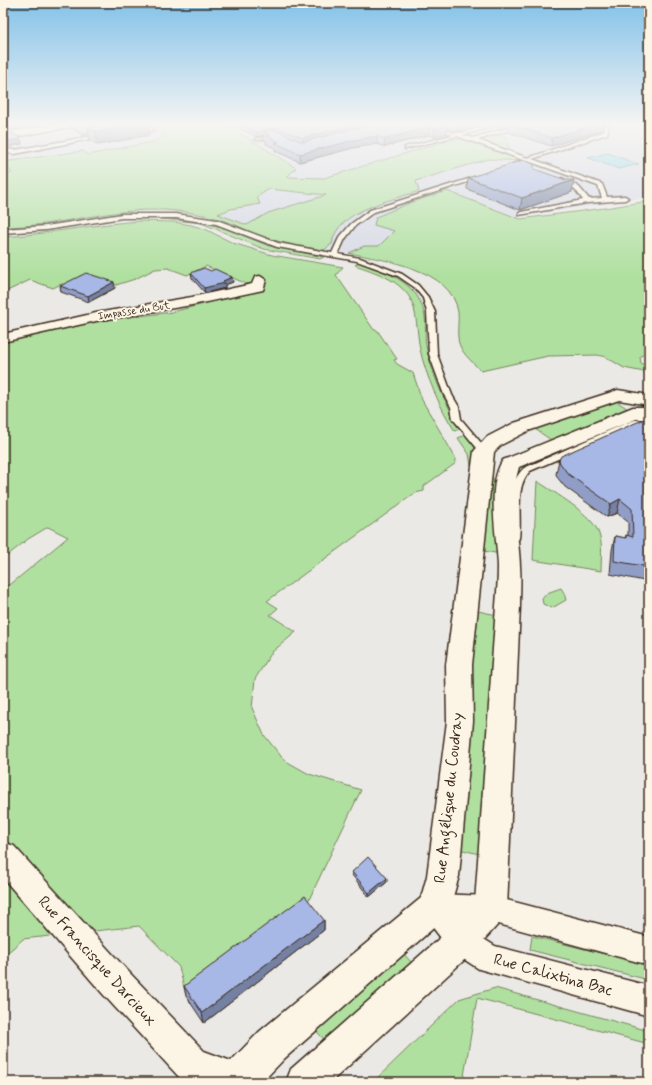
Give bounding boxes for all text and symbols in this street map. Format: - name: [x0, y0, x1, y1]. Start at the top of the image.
- street label: Impasse du But: [97, 298, 171, 324]
- street label: Rue Angélique du Coudray: [430, 712, 469, 885]
- street label: Rue Francisque Darcieux: [33, 892, 161, 1030]
- street label: Rue Calixtina Bac: [491, 949, 615, 1001]

